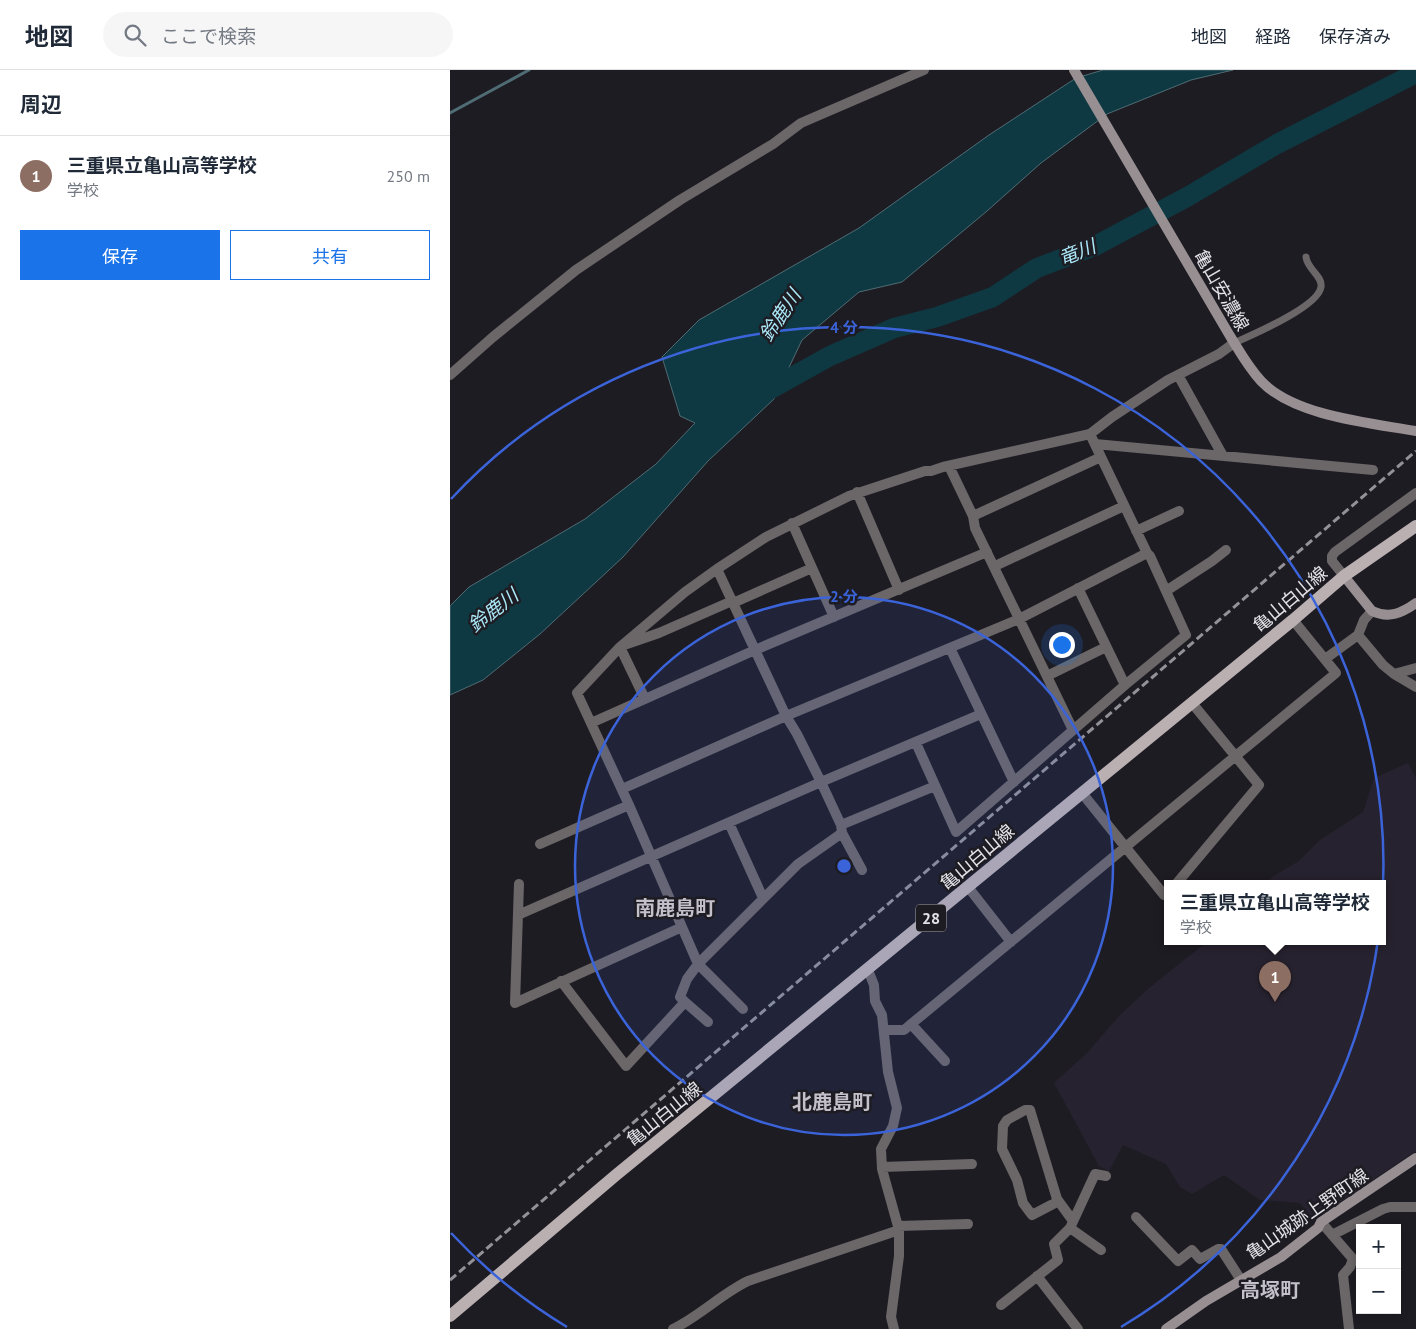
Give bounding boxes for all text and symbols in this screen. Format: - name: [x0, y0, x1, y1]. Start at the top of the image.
- search box: [103, 12, 453, 57]
- text: 地図: [25, 21, 73, 52]
- icon: search: [121, 21, 149, 49]
- text: ここで検索: [161, 24, 256, 48]
- text: 地図: [1191, 25, 1227, 48]
- text: 経路: [1255, 25, 1291, 48]
- text: 保存済み: [1319, 25, 1391, 48]
- text: 周辺: [20, 91, 62, 118]
- text: 三重県立亀山高等学校: [67, 153, 257, 177]
- text: 1: [31, 166, 41, 186]
- text: 250 m: [387, 166, 430, 186]
- text: 学校: [67, 180, 99, 200]
- button: 保存: [20, 230, 220, 280]
- button: 共有: [230, 230, 430, 280]
- water label: 竜川: [1055, 233, 1101, 270]
- street label: 亀山安濃線: [1190, 245, 1254, 335]
- water label: 鈴鹿川: [754, 283, 807, 345]
- text: 4 分: [830, 318, 858, 337]
- street label: 亀山白山線: [1248, 561, 1332, 637]
- water label: 鈴鹿川: [463, 582, 524, 637]
- text: 2 分: [830, 587, 858, 606]
- your location: [1049, 632, 1075, 658]
- street label: 亀山白山線: [935, 819, 1019, 895]
- centre of rings: [835, 857, 853, 875]
- popup: [1164, 880, 1386, 945]
- text: 三重県立亀山高等学校: [1180, 890, 1370, 914]
- district label: 南鹿島町: [635, 895, 715, 921]
- road number: 28: [916, 904, 946, 931]
- text: 学校: [1180, 917, 1212, 937]
- pin: 1: [1259, 961, 1291, 1002]
- street label: 亀山白山線: [622, 1077, 706, 1151]
- district label: 北鹿島町: [792, 1089, 872, 1115]
- street label: 亀山城跡上野町線: [1241, 1163, 1373, 1265]
- map controls: [1356, 1224, 1401, 1314]
- button: +: [1356, 1224, 1401, 1269]
- button: −: [1356, 1269, 1401, 1314]
- district label: 高塚町: [1240, 1277, 1300, 1303]

